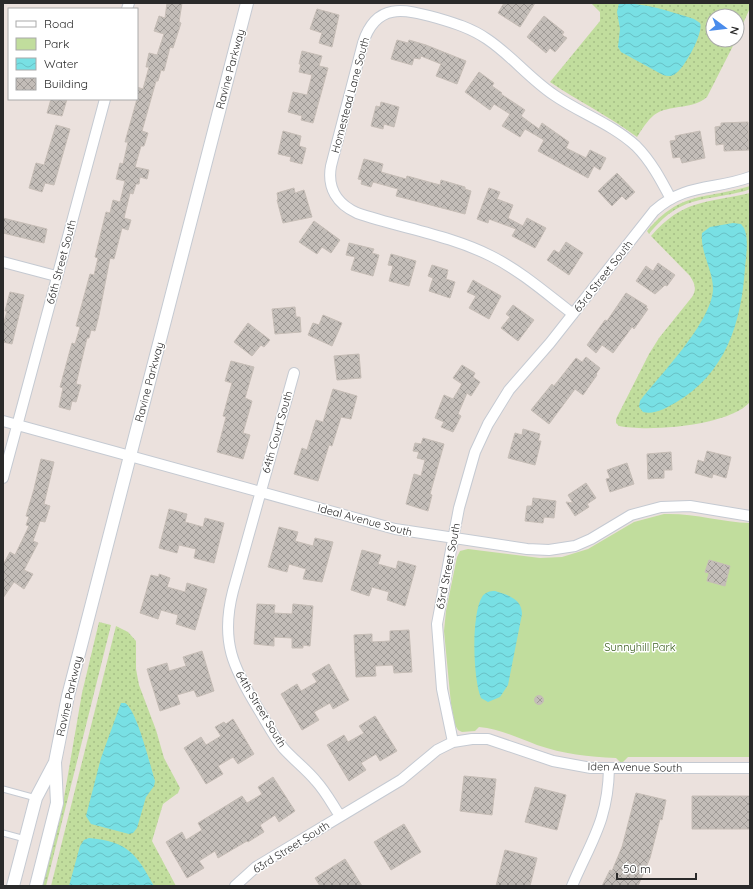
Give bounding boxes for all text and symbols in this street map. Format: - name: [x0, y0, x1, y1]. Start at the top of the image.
- legend: [8, 8, 138, 100]
- north arrow: [705, 8, 745, 48]
- text: Road: [44, 16, 74, 31]
- text: N: [727, 25, 742, 36]
- street label: Ravine Parkway: [213, 27, 247, 111]
- text: Park: [44, 36, 69, 51]
- street label: Homestead Lane South: [328, 36, 372, 154]
- text: Water: [44, 56, 79, 71]
- text: Building: [44, 76, 88, 91]
- street label: 66th Street South: [43, 218, 79, 306]
- street label: 63rd Street South: [571, 237, 635, 315]
- street label: Ravine Parkway: [132, 340, 166, 424]
- street label: 64th Court South: [259, 389, 295, 475]
- street label: Ideal Avenue South: [316, 501, 414, 539]
- street label: 63rd Street South: [433, 522, 463, 610]
- park label: Sunnyhill Park: [604, 640, 676, 654]
- street label: Ravine Parkway: [53, 654, 85, 738]
- street label: 64th Street South: [233, 668, 289, 750]
- street label: Iden Avenue South: [588, 759, 682, 775]
- street label: 63rd Street South: [250, 818, 332, 876]
- scale bar: [617, 855, 696, 881]
- text: 50 m: [623, 861, 651, 876]

